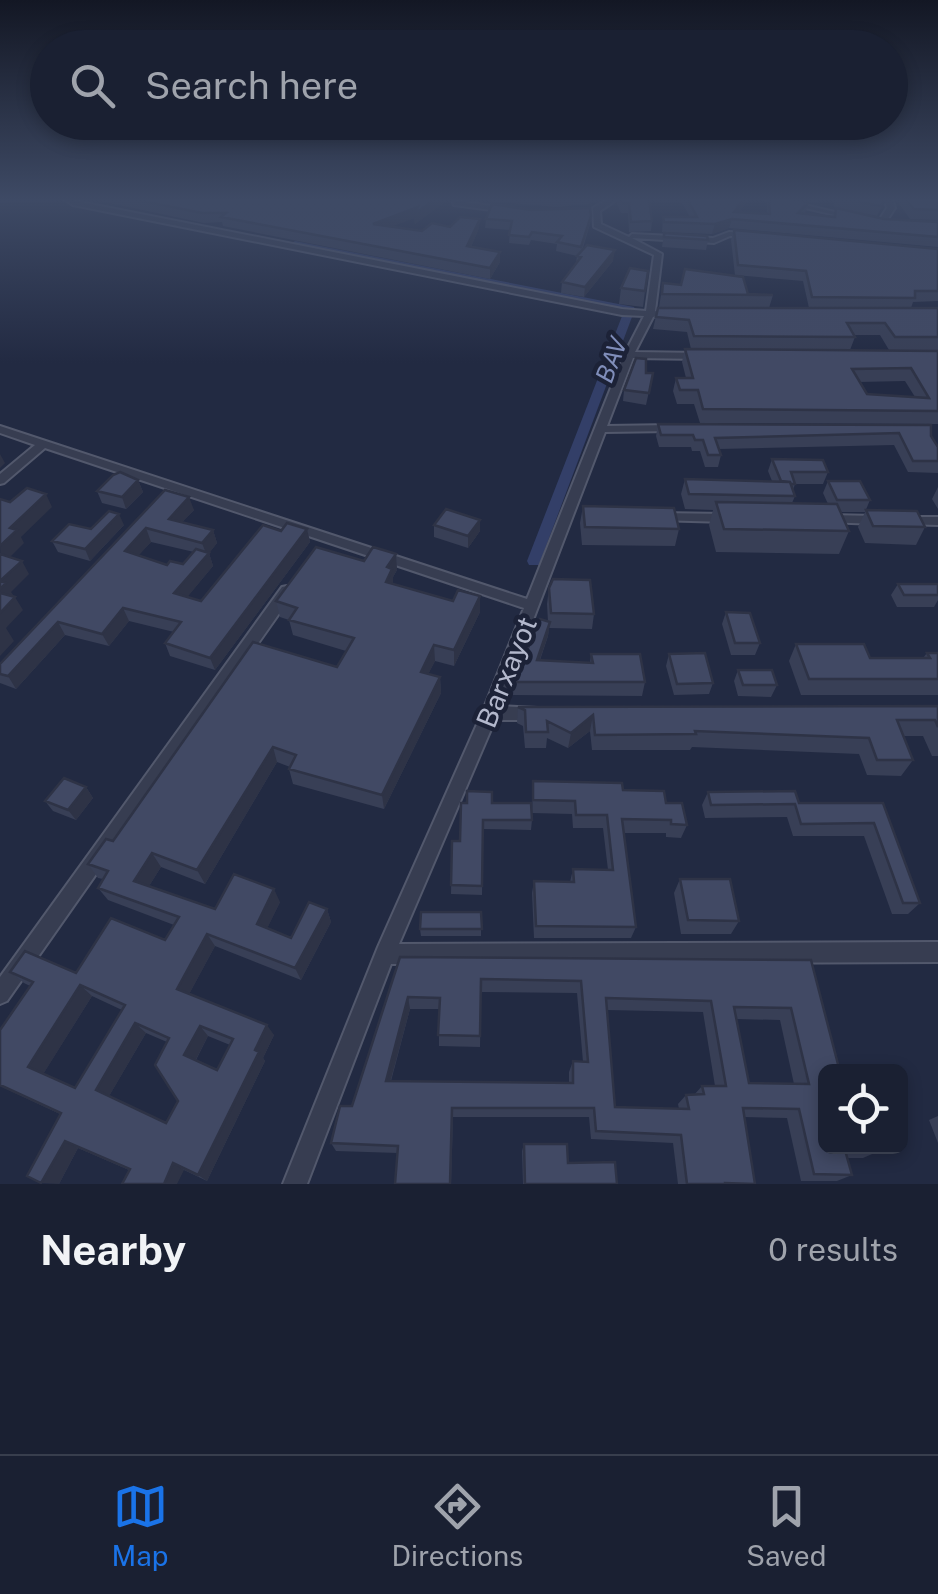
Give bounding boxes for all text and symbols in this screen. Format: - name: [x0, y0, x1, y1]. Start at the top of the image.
- search box: [30, 30, 908, 140]
- icon: search: [65, 58, 120, 113]
- text: Search here: [145, 63, 358, 108]
- water label: BAV: [589, 332, 634, 387]
- street label: Barxayot: [469, 612, 543, 732]
- map controls: [818, 1064, 908, 1154]
- button: locate: [818, 1064, 908, 1154]
- text: Nearby: [40, 1225, 186, 1274]
- text: 0 results: [768, 1231, 898, 1268]
- tab: Map: [112, 1479, 168, 1572]
- tab: Directions: [392, 1479, 523, 1572]
- tab: Saved: [746, 1479, 826, 1572]

